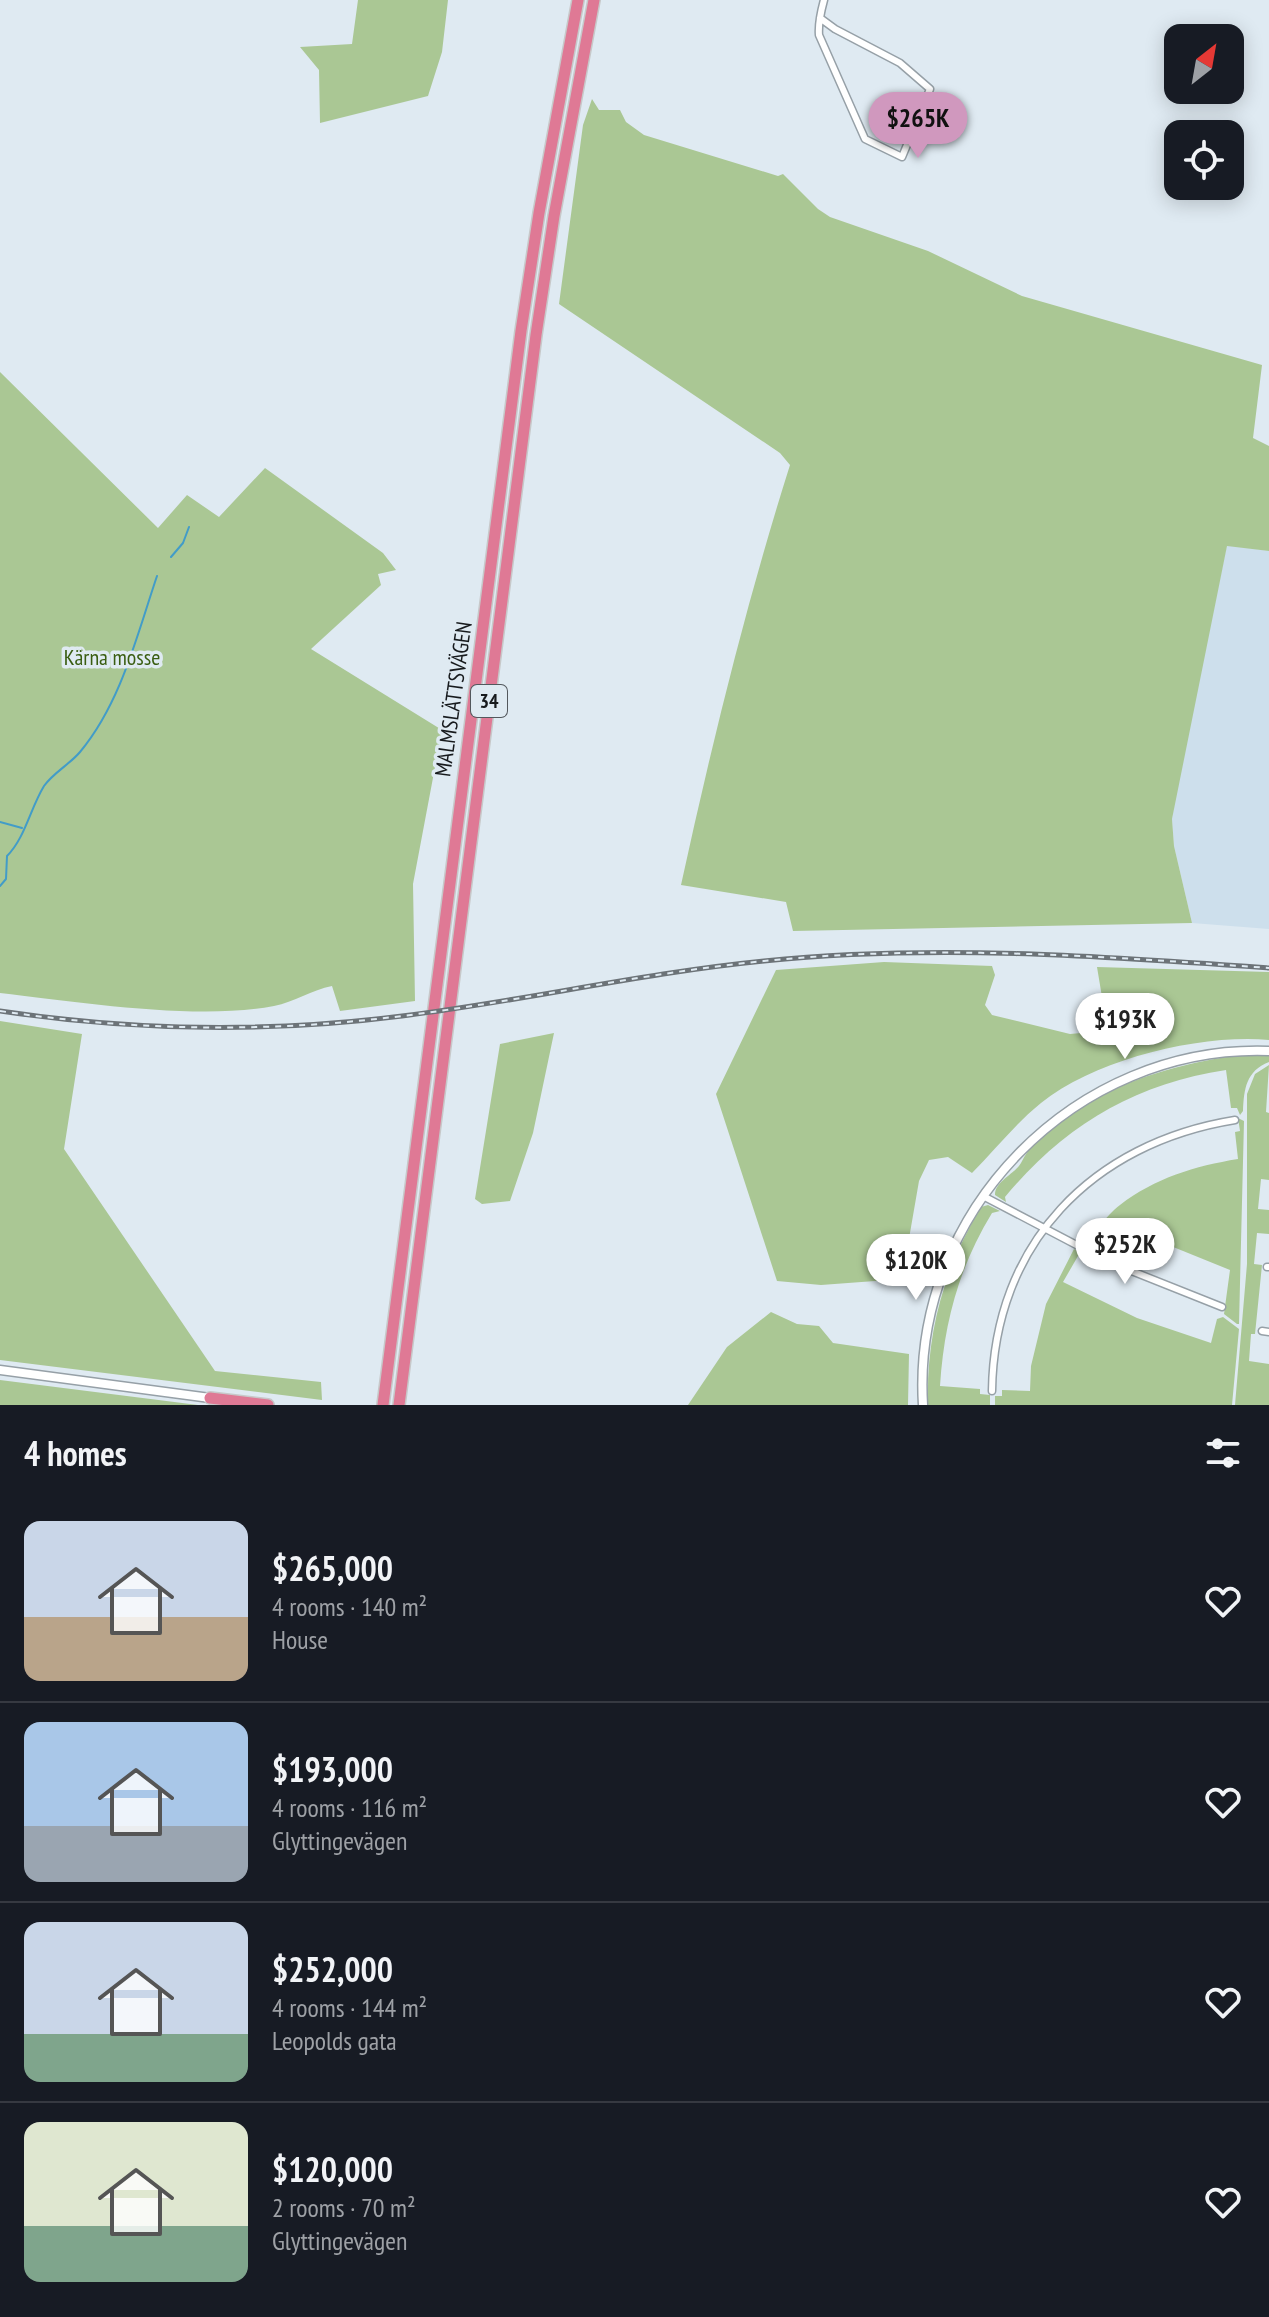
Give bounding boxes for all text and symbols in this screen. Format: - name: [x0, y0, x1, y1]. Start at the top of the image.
- north arrow: [1164, 24, 1244, 104]
- map controls: [1164, 24, 1244, 200]
- pin: $265K: [862, 92, 974, 160]
- text: $265K: [886, 101, 950, 134]
- button: locate: [1164, 120, 1244, 200]
- street label: MALMSLÄTTSVÄGEN: [428, 620, 478, 778]
- park label: Kärna mosse: [64, 643, 160, 671]
- road number: 34: [471, 685, 507, 717]
- pin: $193K: [1069, 993, 1181, 1061]
- text: $193K: [1093, 1002, 1157, 1035]
- pin: $252K: [1069, 1218, 1181, 1286]
- text: $252K: [1093, 1227, 1157, 1260]
- pin: $120K: [860, 1234, 972, 1302]
- text: $120K: [884, 1243, 948, 1276]
- text: 4 homes: [24, 1431, 127, 1475]
- icon: filters: [1201, 1431, 1245, 1475]
- text: $265,000: [272, 1546, 393, 1590]
- icon: home: [88, 1553, 184, 1649]
- icon: heart: [1201, 1579, 1245, 1623]
- text: 4 rooms · 140 m²: [272, 1590, 427, 1623]
- text: House: [272, 1623, 328, 1656]
- text: $193,000: [272, 1747, 393, 1791]
- icon: home: [88, 1754, 184, 1850]
- icon: heart: [1201, 1780, 1245, 1824]
- text: 4 rooms · 116 m²: [272, 1791, 427, 1824]
- text: Glyttingevägen: [272, 1824, 407, 1857]
- text: $252,000: [272, 1947, 393, 1991]
- icon: home: [88, 1954, 184, 2050]
- icon: heart: [1201, 1980, 1245, 2024]
- text: 4 rooms · 144 m²: [272, 1991, 427, 2024]
- text: Leopolds gata: [272, 2024, 397, 2057]
- text: $120,000: [272, 2147, 393, 2191]
- icon: home: [88, 2154, 184, 2250]
- icon: heart: [1201, 2180, 1245, 2224]
- text: 2 rooms · 70 m²: [272, 2191, 416, 2224]
- text: Glyttingevägen: [272, 2224, 407, 2257]

